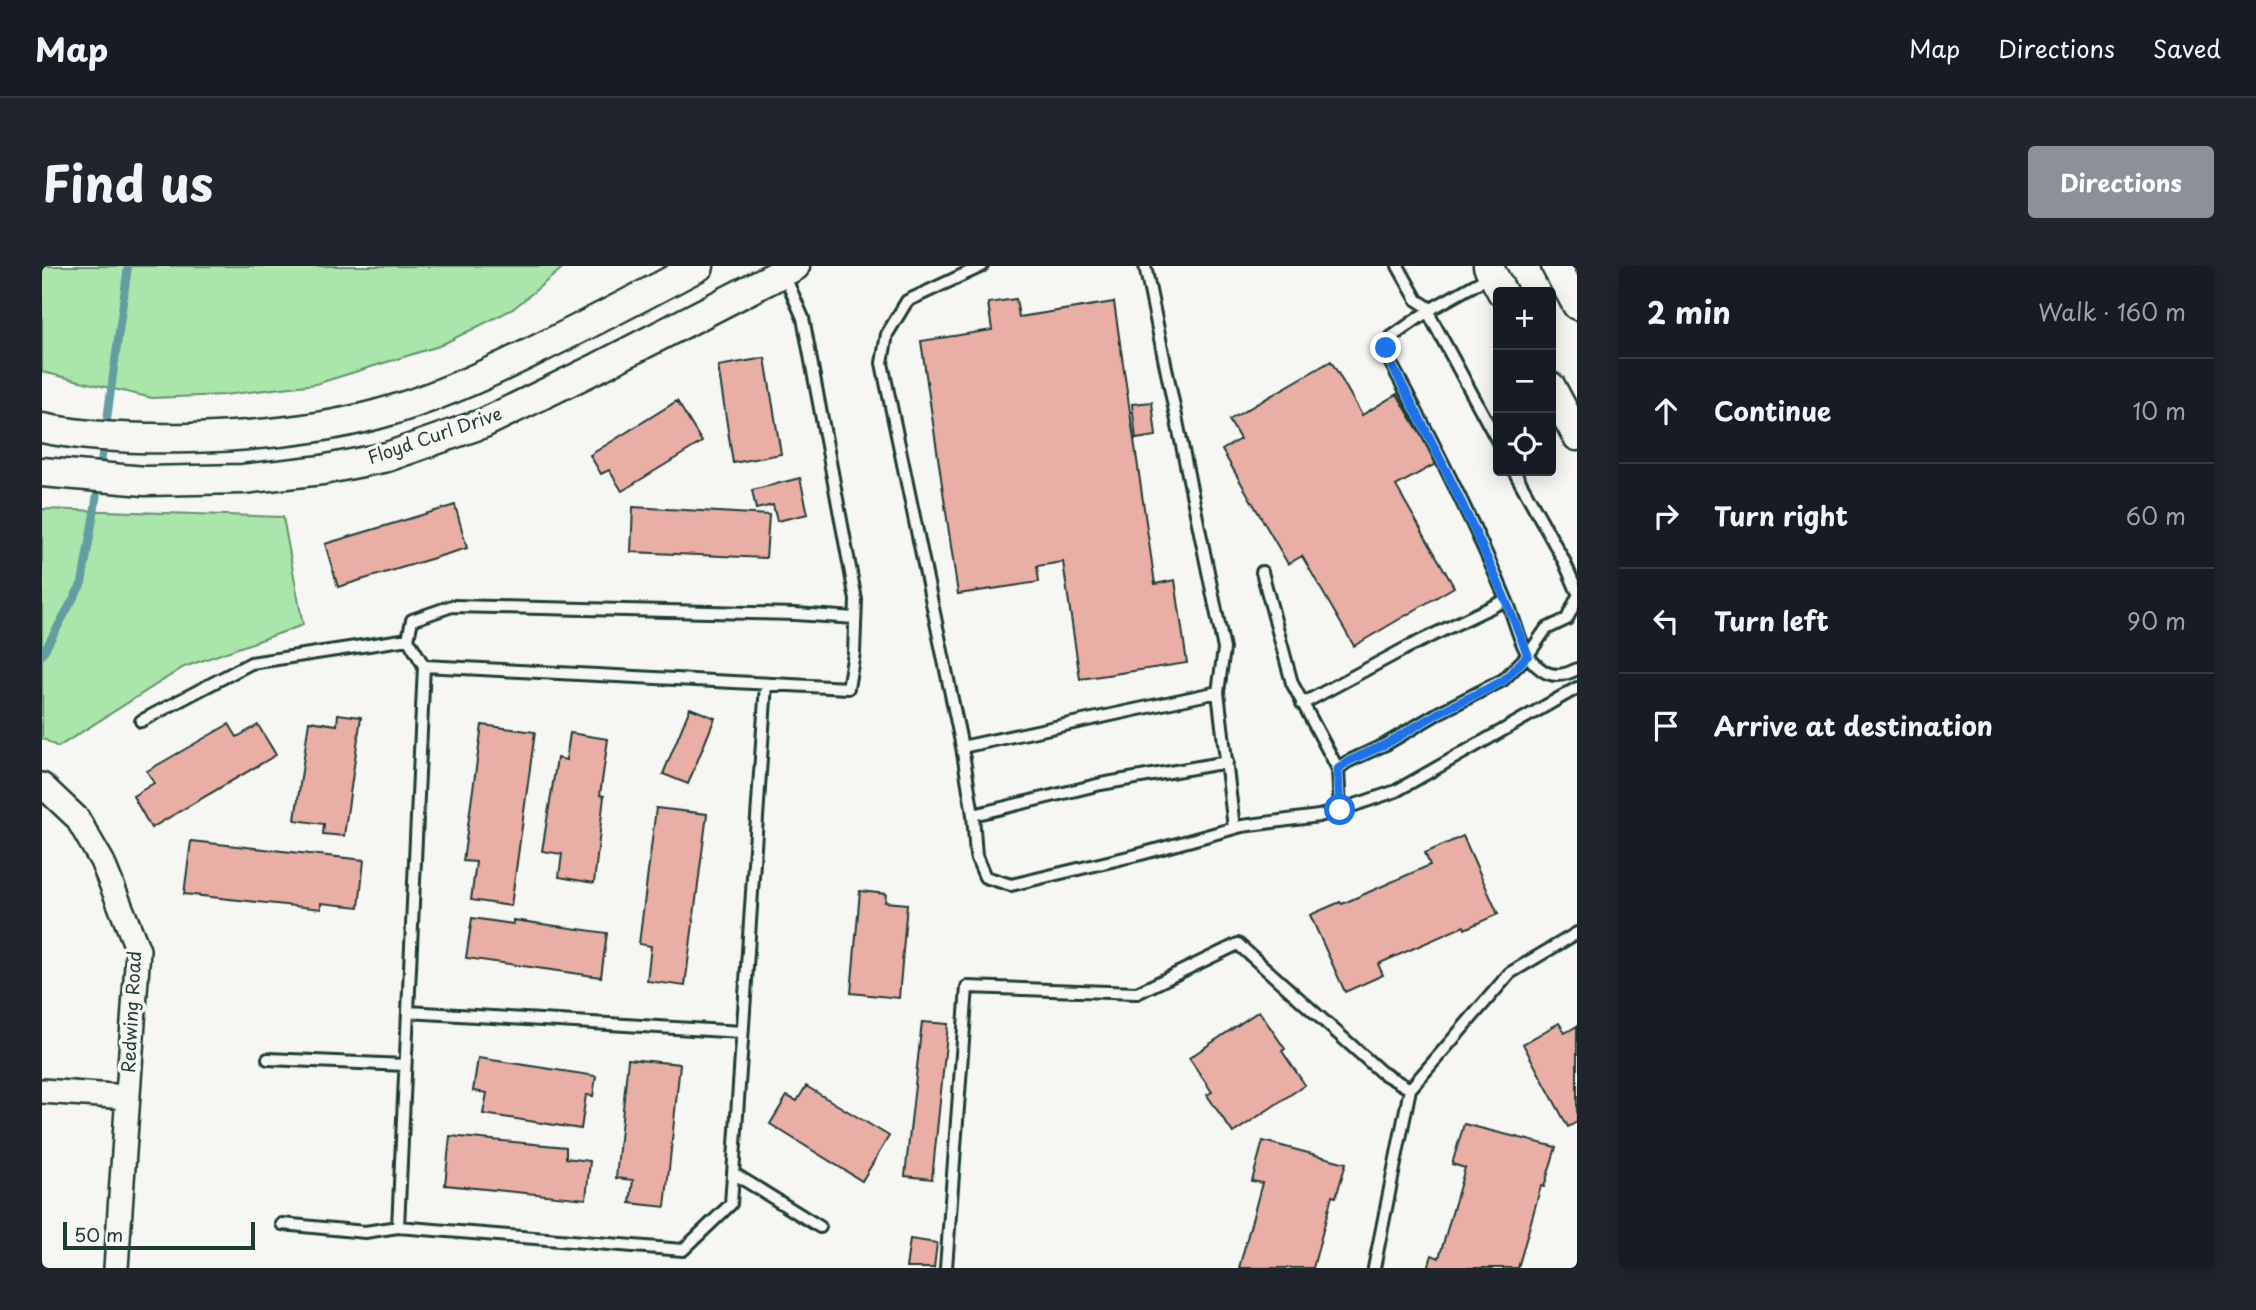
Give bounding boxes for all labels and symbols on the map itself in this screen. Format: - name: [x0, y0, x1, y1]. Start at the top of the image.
- route end: [1370, 332, 1401, 363]
- street label: Floyd Curl Drive: [364, 399, 505, 470]
- route start: [1324, 794, 1355, 825]
- street label: Redwing Road: [114, 950, 147, 1073]
- scale bar: [63, 1219, 256, 1251]

